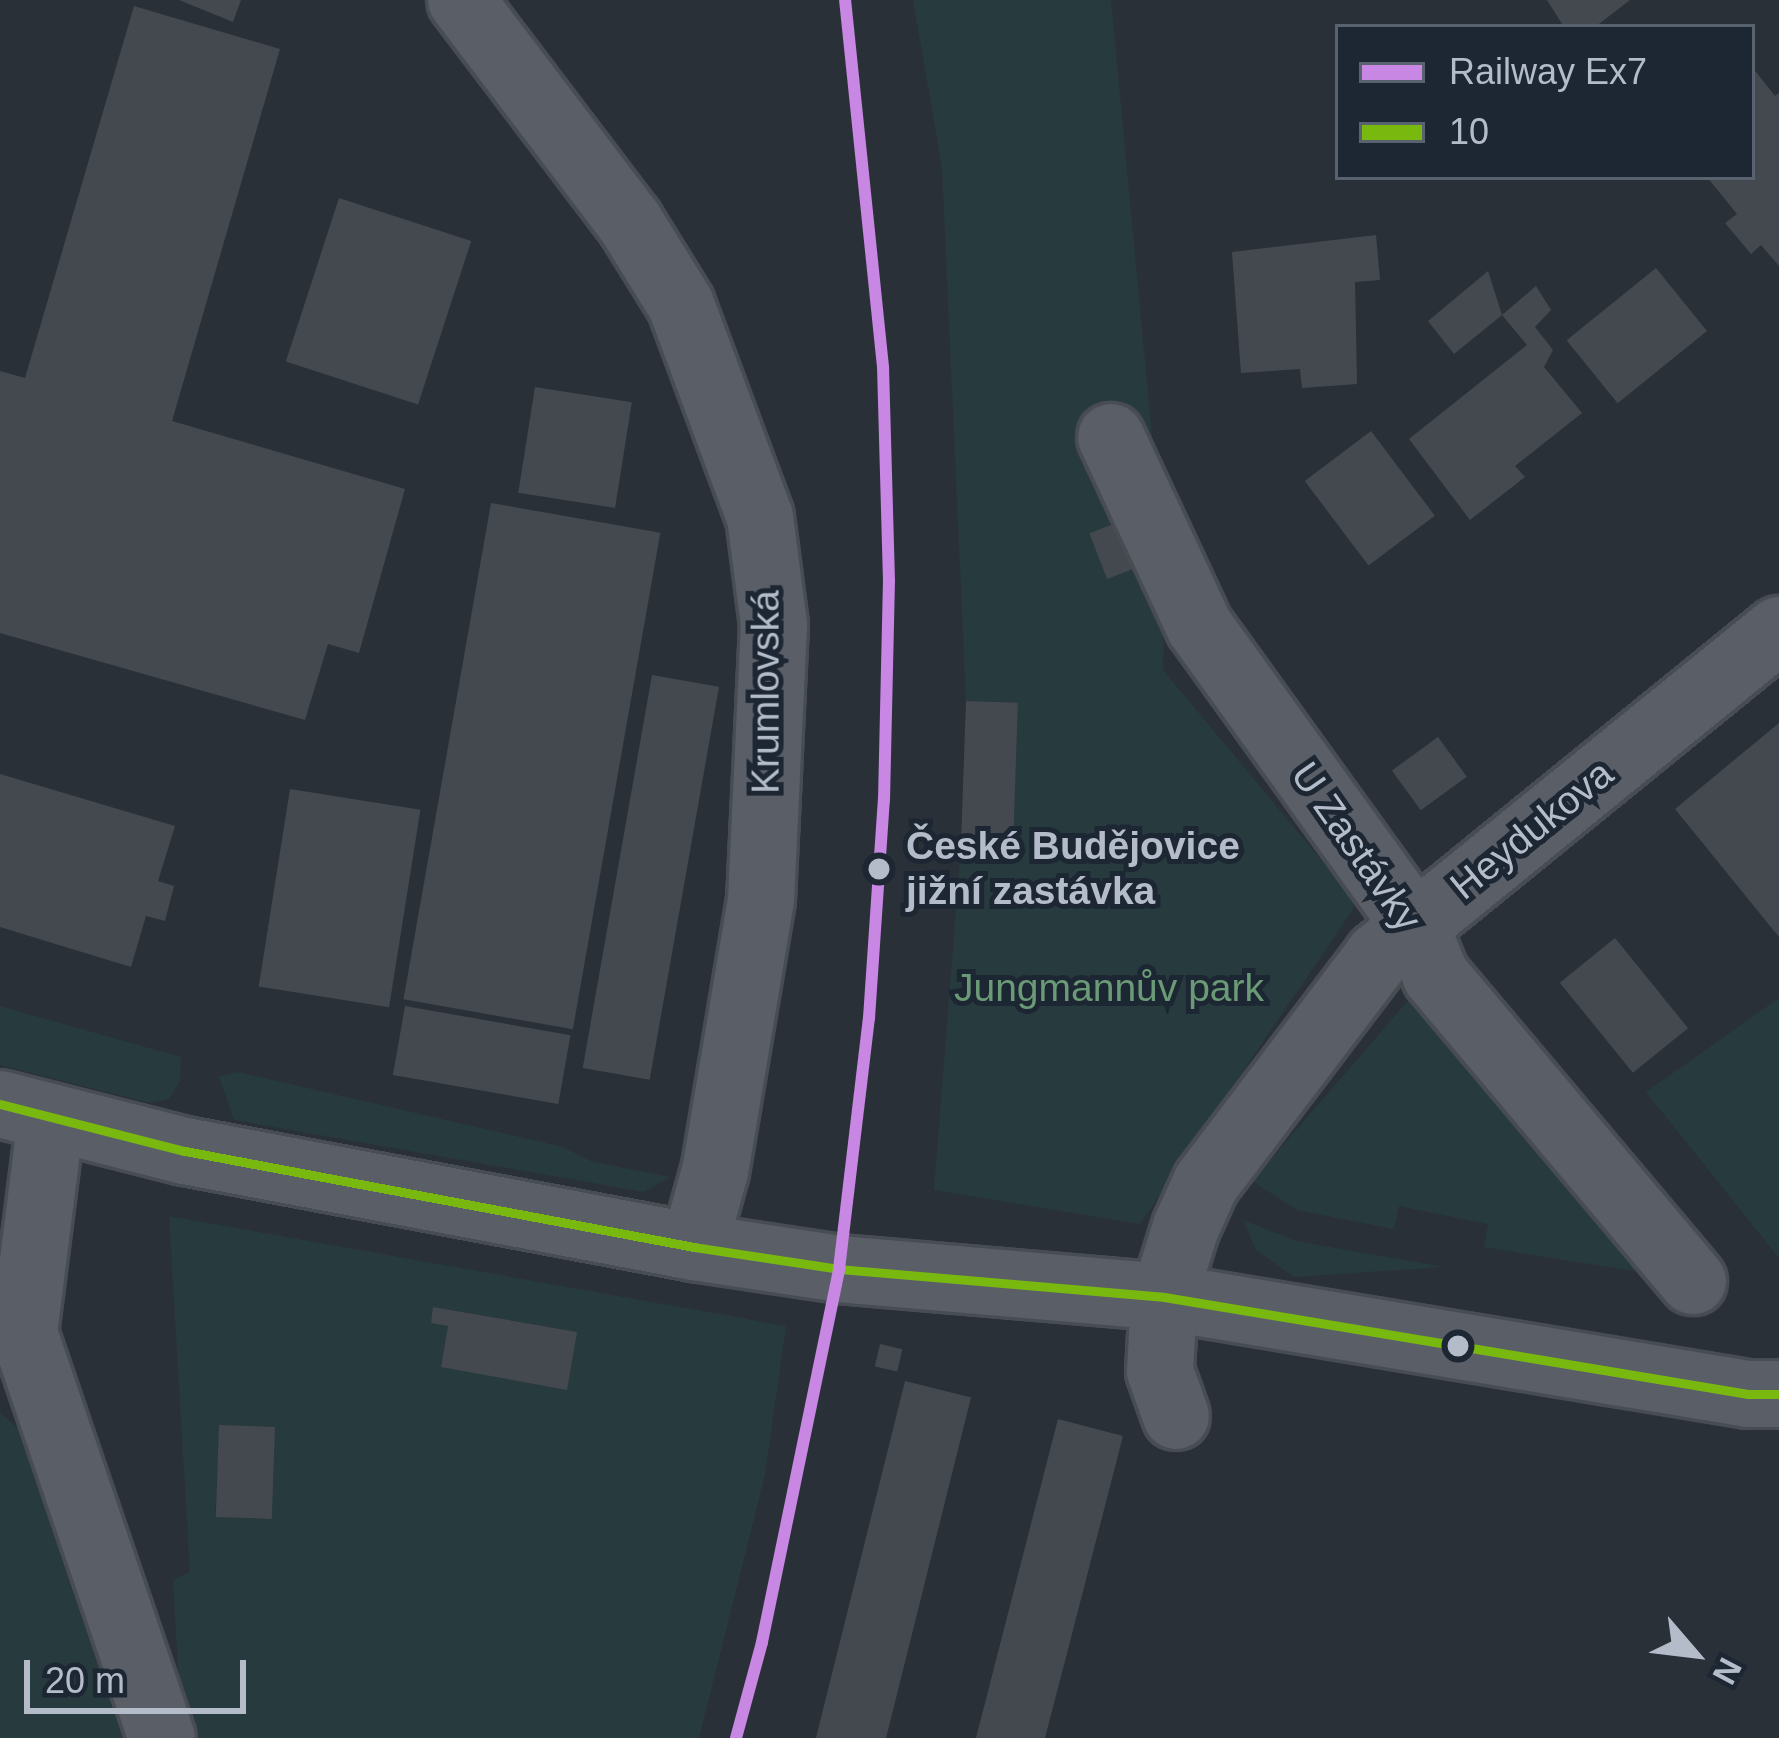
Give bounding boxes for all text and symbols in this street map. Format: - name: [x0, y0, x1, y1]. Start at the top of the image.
- legend: [1335, 24, 1755, 180]
- text: Railway Ex7: [1449, 51, 1647, 92]
- text: 10: [1449, 111, 1489, 152]
- street label: Krumlovská: [743, 590, 789, 794]
- street label: Heydukova: [1441, 750, 1623, 910]
- street label: U Zastávky: [1281, 754, 1431, 940]
- place label: České Budějovice jižní zastávka: [906, 824, 1240, 915]
- marker: České Budějovice jižní zastávka: [863, 853, 895, 885]
- park label: Jungmannův park: [954, 965, 1264, 1011]
- unlabelled marker: [1447, 1335, 1469, 1357]
- north arrow: [1635, 1594, 1755, 1714]
- scale bar: [30, 1636, 252, 1710]
- text: N: [1705, 1652, 1749, 1690]
- text: 20 m: [45, 1660, 125, 1701]

